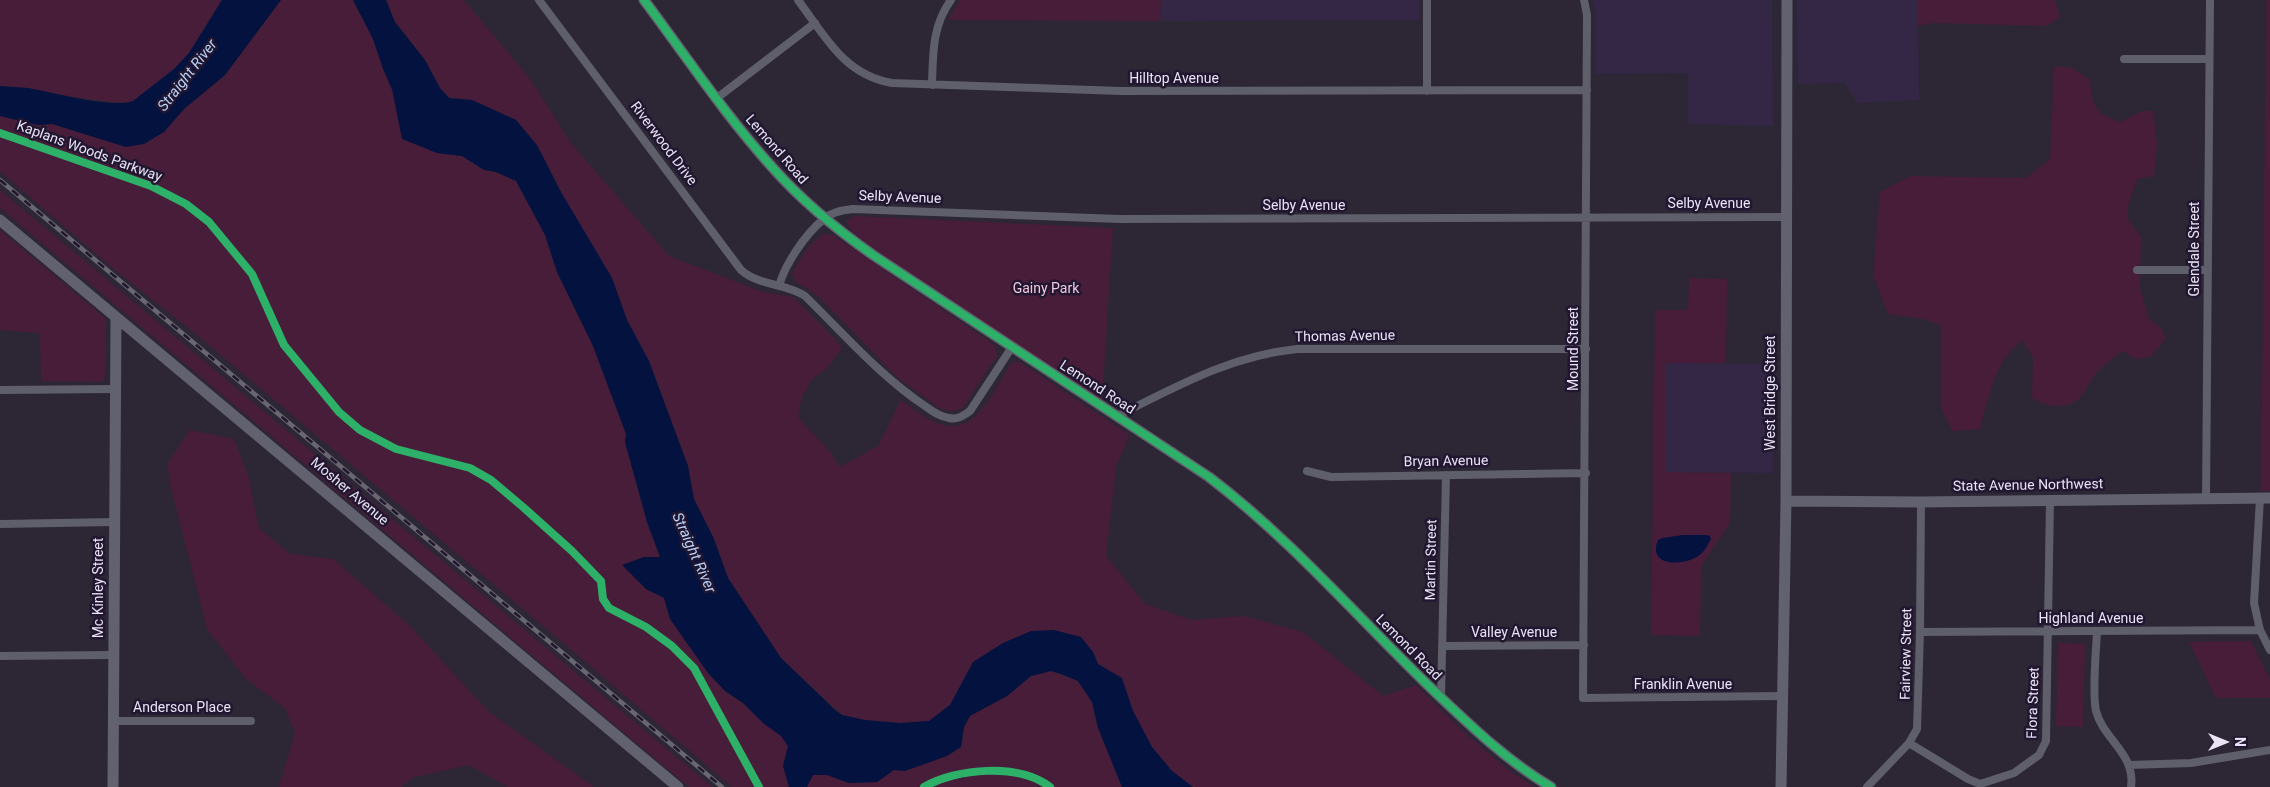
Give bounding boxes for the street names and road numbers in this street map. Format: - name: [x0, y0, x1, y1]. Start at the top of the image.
- street label: Hilltop Avenue: [1129, 71, 1219, 87]
- street label: Riverwood Drive: [626, 99, 700, 189]
- street label: Lemond Road: [741, 112, 811, 188]
- street label: Kaplans Woods Parkway: [14, 118, 164, 186]
- street label: Selby Avenue: [858, 188, 942, 208]
- street label: Selby Avenue: [1668, 196, 1750, 212]
- street label: Selby Avenue: [1263, 198, 1345, 214]
- street label: Glendale Street: [2187, 202, 2203, 296]
- street label: Mound Street: [1566, 307, 1582, 391]
- street label: Thomas Avenue: [1295, 328, 1395, 346]
- street label: West Bridge Street: [1763, 335, 1779, 451]
- street label: Lemond Road: [1056, 357, 1138, 419]
- street label: Bryan Avenue: [1404, 453, 1488, 471]
- street label: Mosher Avenue: [307, 455, 391, 529]
- street label: State Avenue Northwest: [1953, 476, 2103, 496]
- street label: Martin Street: [1423, 519, 1441, 601]
- street label: Mc Kinley Street: [91, 538, 107, 638]
- street label: Fairview Street: [1898, 608, 1916, 700]
- street label: Lemond Road: [1371, 611, 1445, 685]
- street label: Highland Avenue: [2039, 611, 2143, 627]
- street label: Valley Avenue: [1471, 625, 1557, 641]
- street label: Flora Street: [2024, 667, 2044, 739]
- street label: Franklin Avenue: [1634, 677, 1732, 693]
- street label: Anderson Place: [133, 700, 231, 716]

